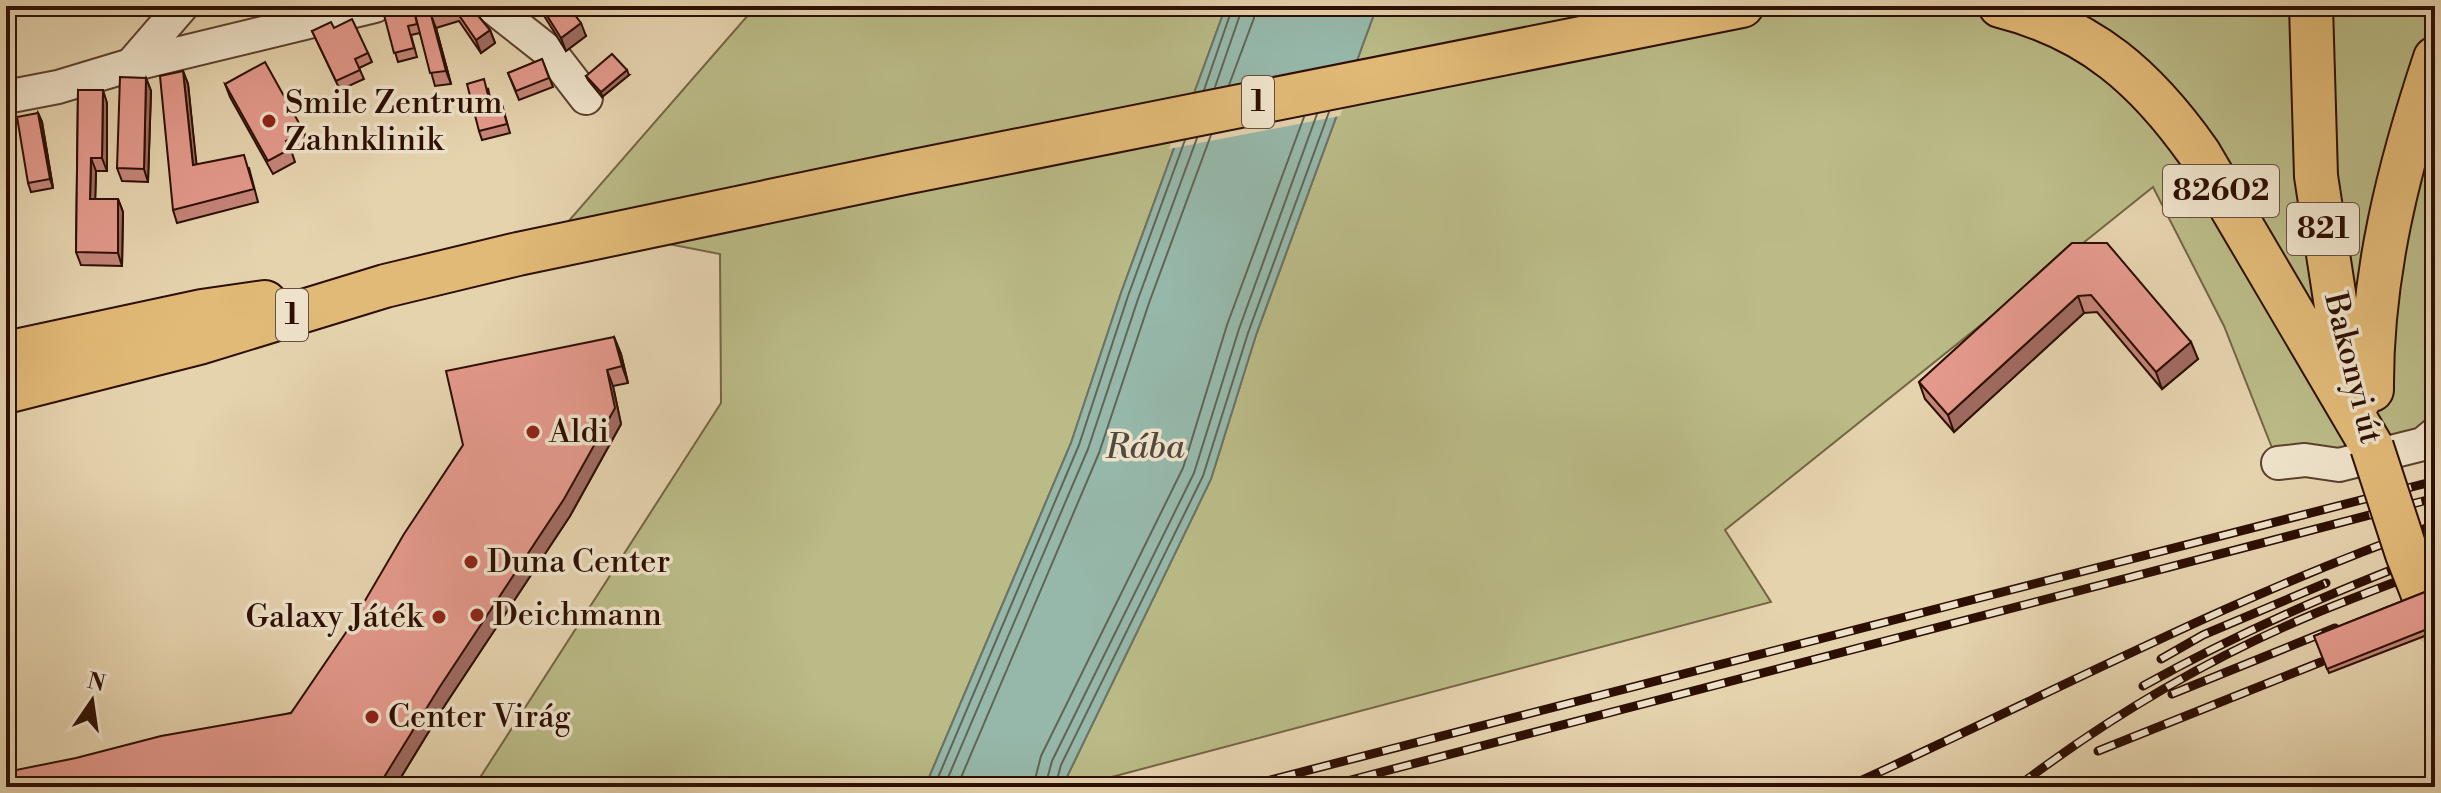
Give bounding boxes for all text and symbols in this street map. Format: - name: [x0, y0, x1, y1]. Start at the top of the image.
- road number: 1: [1242, 76, 1274, 128]
- place label: Smile Zentrum Zahnklinik: [285, 83, 503, 160]
- marker: Smile Zentrum Zahnklinik: [260, 112, 278, 130]
- road number: 82602: [2163, 165, 2279, 217]
- road number: 821: [2287, 203, 2359, 255]
- street label: Bakonyi út: [2315, 287, 2391, 448]
- road number: 1: [276, 289, 308, 341]
- place label: Aldi: [548, 412, 609, 452]
- marker: Aldi: [524, 423, 542, 441]
- water label: Rába: [1104, 427, 1185, 469]
- place label: Duna Center: [487, 542, 670, 582]
- marker: Duna Center: [462, 553, 480, 571]
- place label: Deichmann: [493, 595, 662, 635]
- place label: Galaxy Játék: [246, 597, 425, 637]
- marker: Deichmann: [468, 606, 486, 624]
- marker: Galaxy Játék: [430, 608, 448, 626]
- north arrow: [52, 661, 132, 741]
- text: N: [85, 668, 108, 698]
- place label: Center Virág: [388, 697, 571, 737]
- marker: Center Virág: [363, 708, 381, 726]

